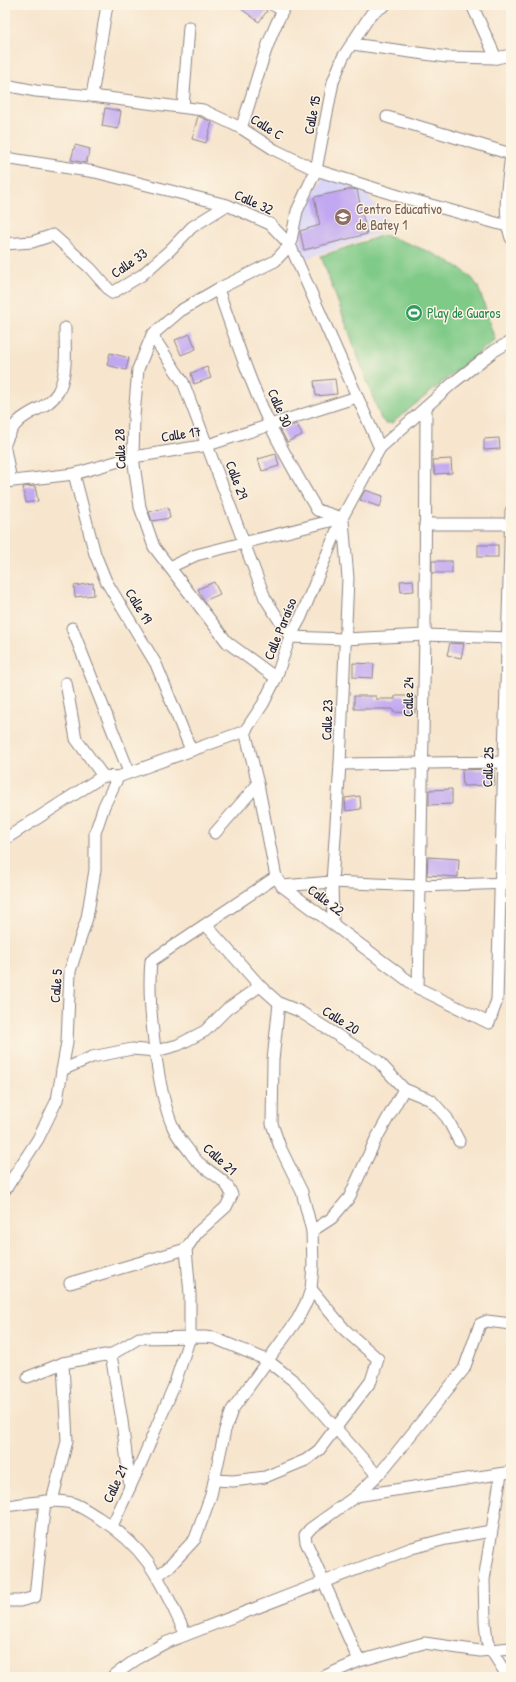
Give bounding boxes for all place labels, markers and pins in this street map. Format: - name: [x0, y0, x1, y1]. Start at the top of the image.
- place label: Centro Educativo de Batey 1: [356, 199, 442, 235]
- school or university icon: Centro Educativo de Batey 1: [333, 207, 353, 227]
- sports icon: Play de Guaros: [404, 303, 424, 323]
- place label: Play de Guaros: [427, 303, 501, 323]

